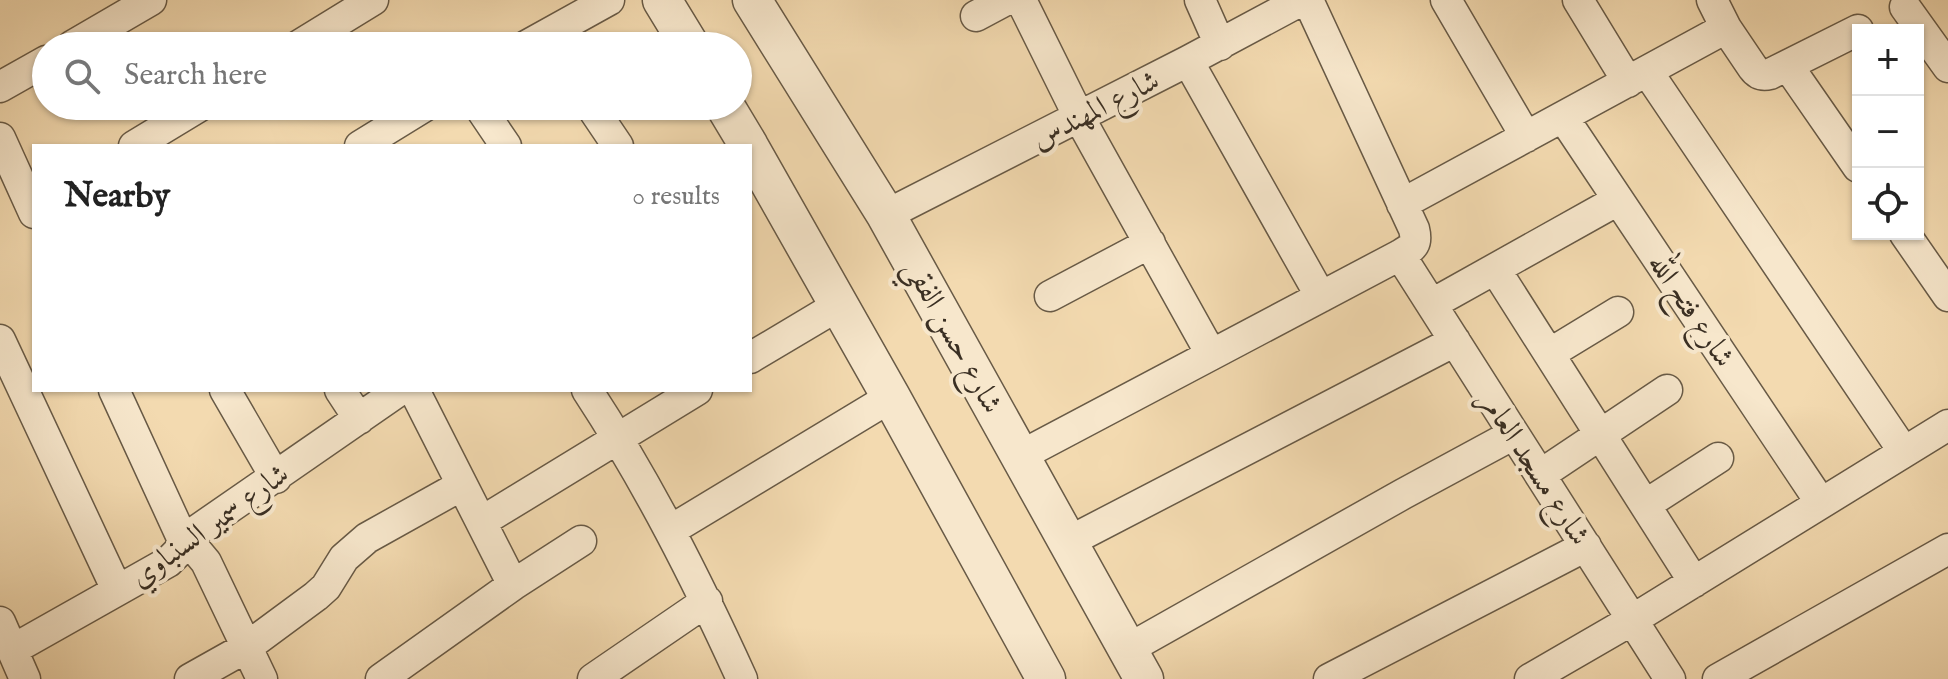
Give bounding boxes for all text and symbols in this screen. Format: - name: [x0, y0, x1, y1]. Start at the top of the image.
- map controls: [1852, 24, 1924, 240]
- button: +: [1852, 24, 1924, 96]
- search box: [32, 32, 752, 120]
- icon: search: [60, 54, 104, 98]
- text: Search here: [124, 57, 267, 95]
- street label: شارع المهندس: [1025, 62, 1168, 163]
- button: −: [1852, 96, 1924, 168]
- button: locate: [1852, 168, 1924, 240]
- text: Nearby: [64, 175, 170, 218]
- text: 0 results: [632, 180, 720, 213]
- street label: شارع فتح الله: [1634, 244, 1747, 379]
- street label: شارع حسن الفقي: [886, 253, 1010, 425]
- street label: شارع مسجد العامر: [1466, 383, 1598, 555]
- street label: شارع سمير السنباوي: [123, 456, 300, 600]

